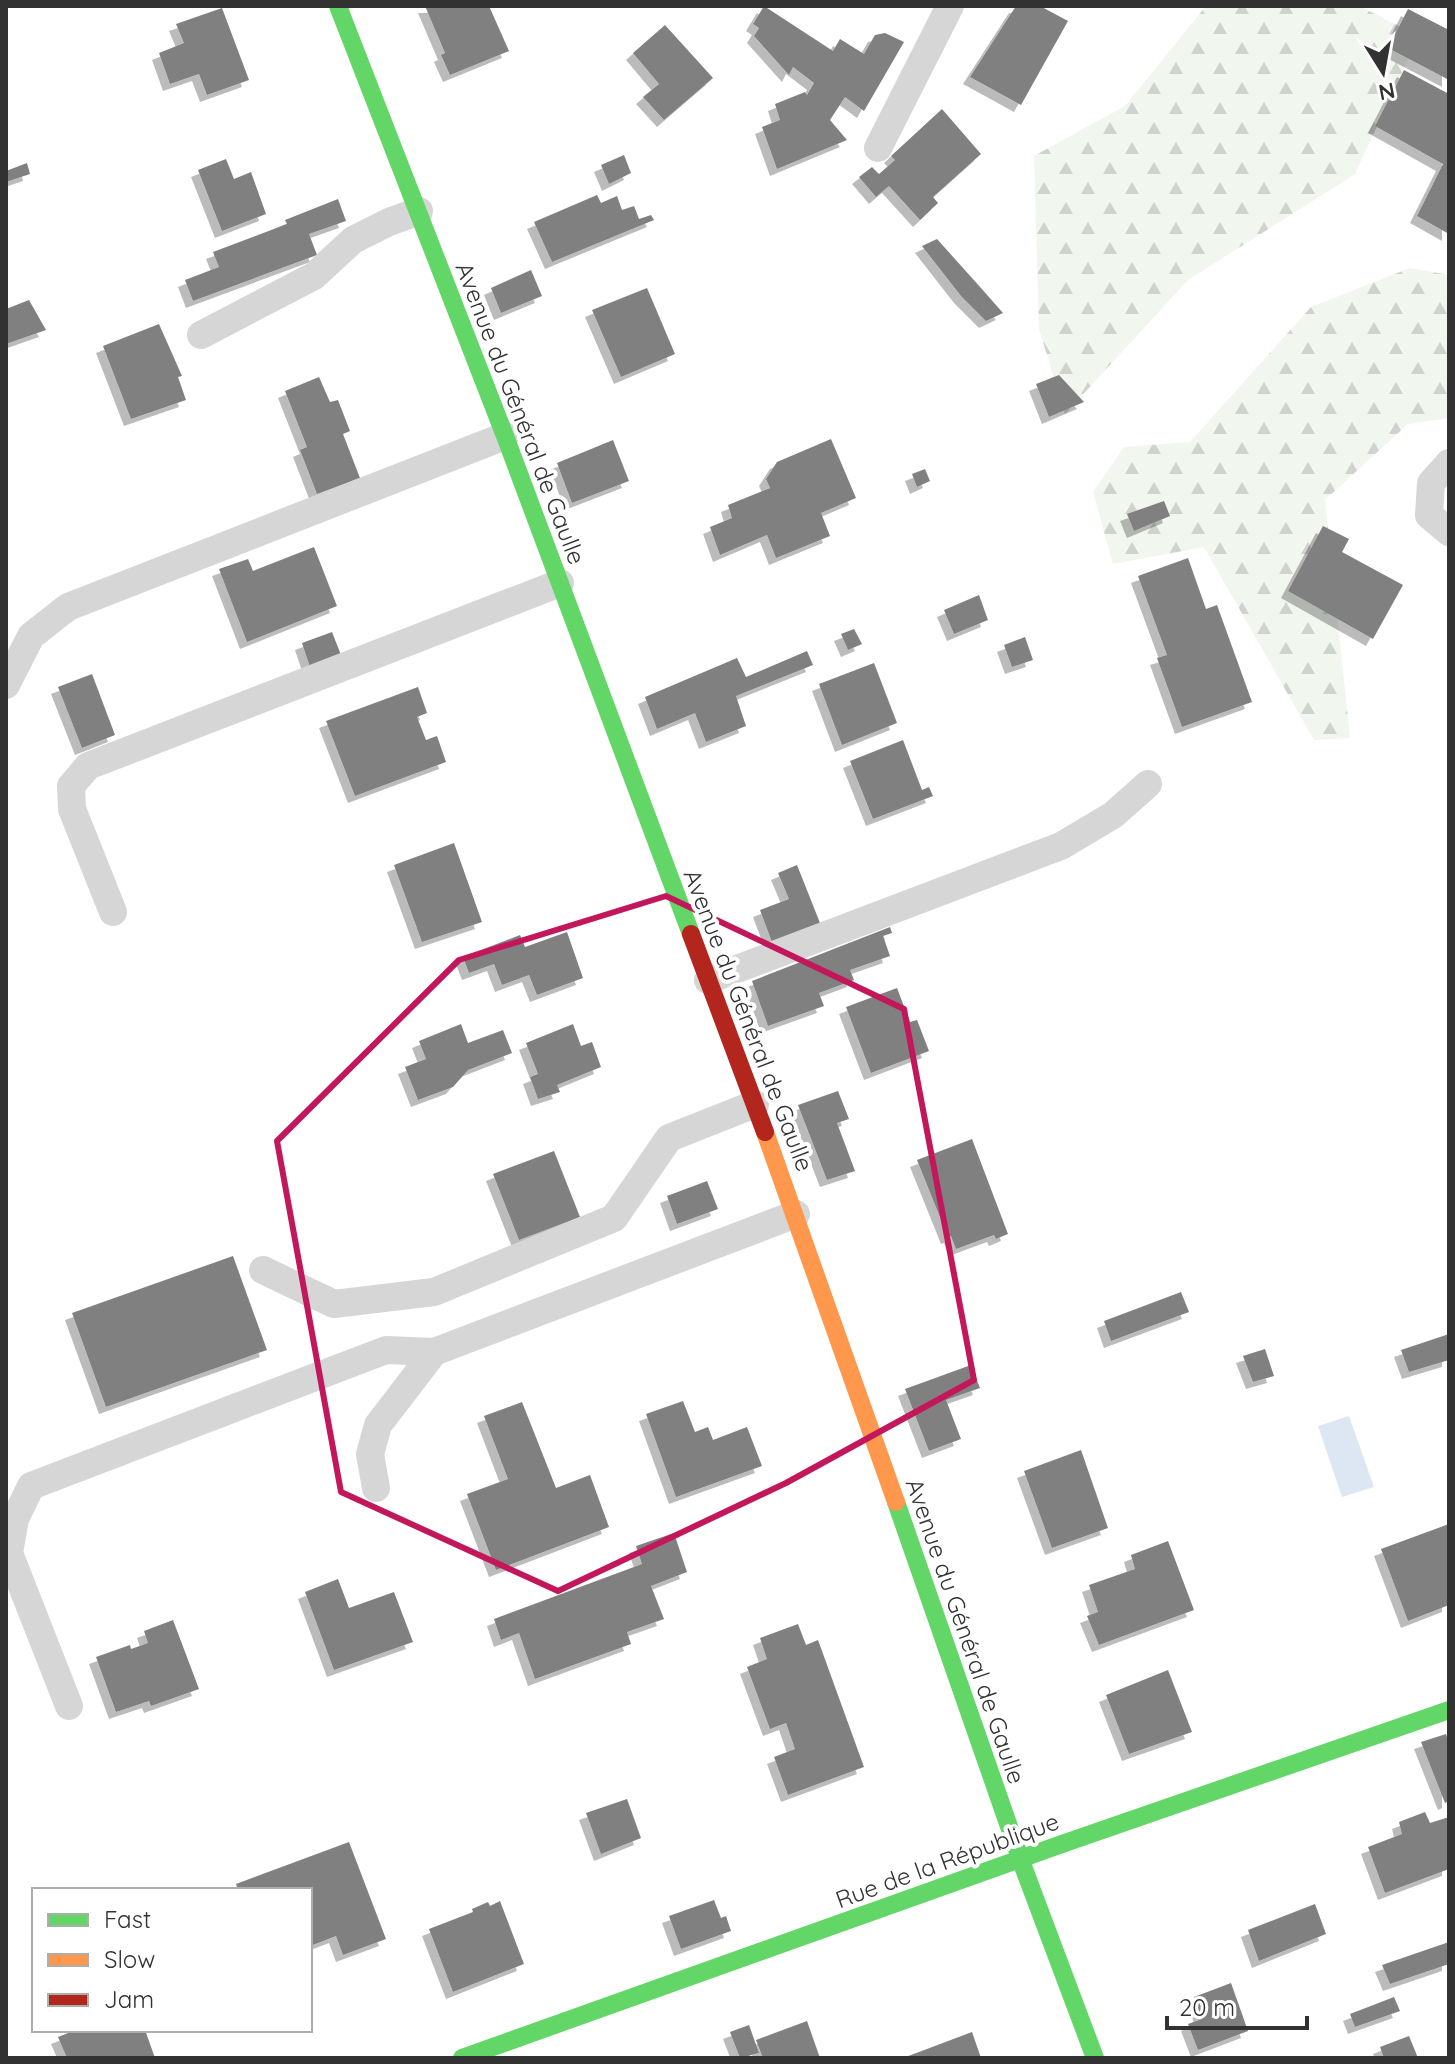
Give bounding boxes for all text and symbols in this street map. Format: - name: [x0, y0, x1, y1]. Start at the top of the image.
- north arrow: [1343, 32, 1423, 112]
- text: N: [1376, 76, 1397, 107]
- street label: Avenue du Général de Gaulle: [449, 258, 593, 568]
- street label: Avenue du Général de Gaulle: [677, 865, 821, 1175]
- street label: Avenue du Général de Gaulle: [900, 1474, 1032, 1788]
- street label: Rue de la République: [831, 1806, 1063, 1914]
- legend: [32, 1888, 312, 2032]
- text: Fast: [104, 1904, 151, 1934]
- text: Slow: [104, 1944, 155, 1974]
- scale bar: [1167, 1980, 1307, 2030]
- text: Jam: [104, 1984, 154, 2014]
- text: 20 m: [1179, 1992, 1235, 2022]

